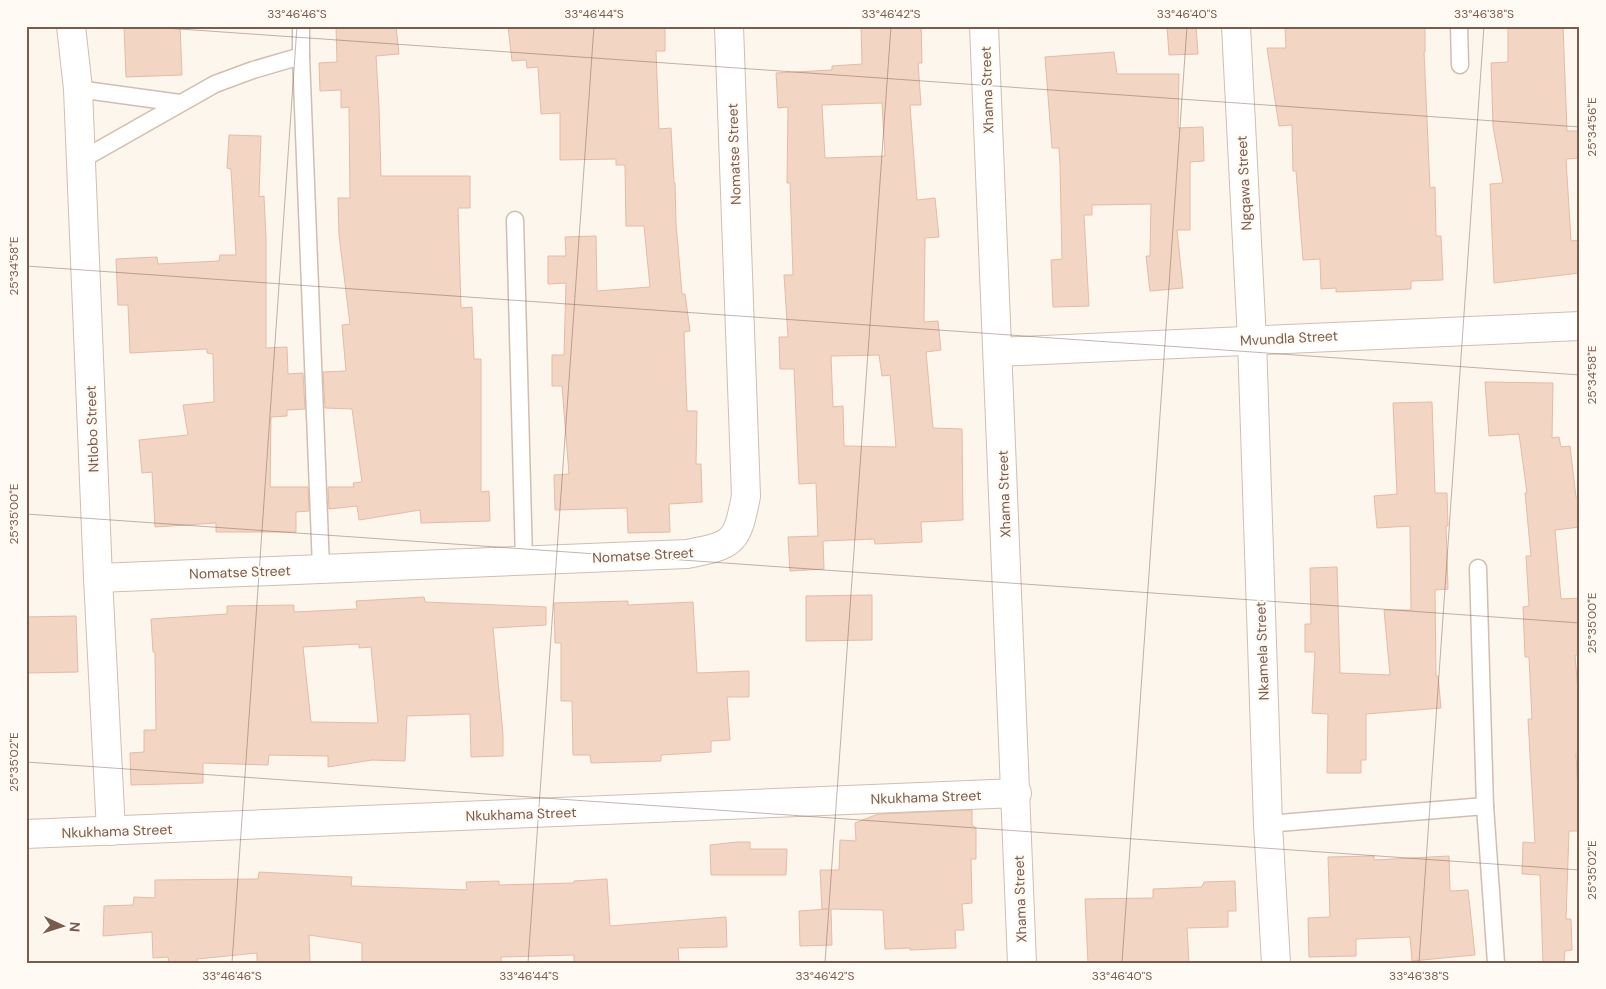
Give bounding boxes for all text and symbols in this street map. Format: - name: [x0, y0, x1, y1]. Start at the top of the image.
- text: 33°46'46"S: [267, 6, 327, 22]
- text: 33°46'44"S: [564, 6, 624, 22]
- text: 33°46'42"S: [861, 6, 921, 22]
- text: 33°46'40"S: [1157, 6, 1217, 22]
- text: 33°46'38"S: [1454, 6, 1514, 22]
- street label: Xhama Street: [976, 46, 998, 134]
- text: 25°34'56"E: [1584, 97, 1600, 157]
- street label: Nomatse Street: [723, 103, 745, 205]
- street label: Ngqawa Street: [1233, 135, 1255, 231]
- text: 25°34'58"E: [6, 236, 22, 296]
- street label: Mvundla Street: [1240, 326, 1338, 350]
- text: 25°34'58"E: [1584, 345, 1600, 405]
- street label: Ntlobo Street: [81, 385, 103, 473]
- street label: Xhama Street: [993, 450, 1015, 538]
- text: 25°35'00"E: [6, 483, 22, 545]
- street label: Nomatse Street: [592, 543, 694, 567]
- street label: Nomatse Street: [189, 561, 291, 583]
- text: 25°35'00"E: [1584, 592, 1600, 654]
- street label: Nkamela Street: [1251, 601, 1273, 701]
- text: 25°35'02"E: [6, 732, 22, 792]
- street label: Nkukhama Street: [870, 786, 982, 808]
- street label: Nkukhama Street: [465, 803, 577, 825]
- street label: Nkukhama Street: [61, 820, 173, 842]
- text: 25°35'02"E: [1584, 840, 1600, 900]
- street label: Xhama Street: [1009, 855, 1031, 943]
- north arrow: [38, 902, 88, 952]
- text: N: [66, 921, 84, 933]
- text: 33°46'46"S: [202, 968, 262, 984]
- text: 33°46'44"S: [499, 968, 559, 984]
- text: 33°46'42"S: [795, 968, 855, 984]
- text: 33°46'40"S: [1092, 968, 1152, 984]
- text: 33°46'38"S: [1389, 968, 1449, 984]

